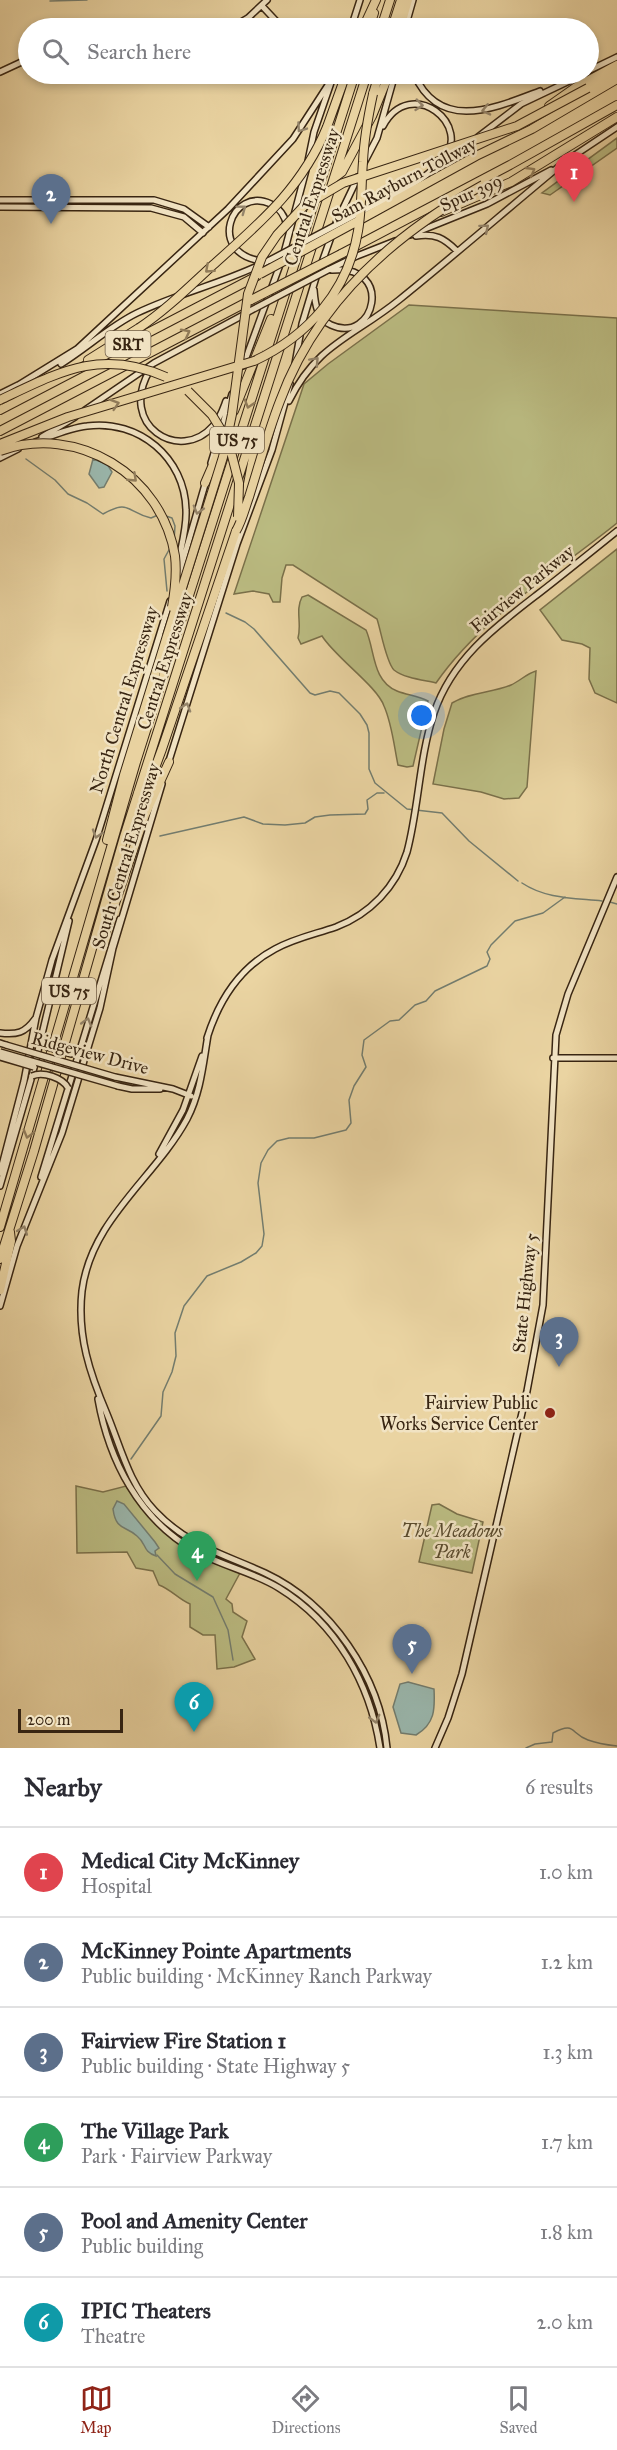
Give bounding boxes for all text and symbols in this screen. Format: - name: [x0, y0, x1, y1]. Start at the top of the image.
- search box: [18, 18, 599, 84]
- icon: search: [39, 35, 72, 68]
- text: Search here: [87, 38, 191, 65]
- one-way arrow: [414, 98, 423, 111]
- one-way arrow: [482, 102, 492, 115]
- one-way arrow: [297, 121, 308, 132]
- street label: Central Expressway: [279, 125, 345, 269]
- street label: Sam Rayburn Tollway: [328, 132, 481, 228]
- pin: 1: [554, 152, 594, 202]
- one-way arrow: [525, 167, 535, 178]
- street label: Spur 399: [436, 170, 506, 216]
- pin: 2: [32, 174, 70, 224]
- one-way arrow: [235, 205, 246, 216]
- one-way arrow: [478, 224, 489, 235]
- one-way arrow: [205, 262, 216, 273]
- one-way arrow: [180, 329, 191, 341]
- road number: SRT: [106, 331, 150, 357]
- one-way arrow: [308, 357, 319, 368]
- one-way arrow: [243, 398, 256, 409]
- one-way arrow: [109, 399, 120, 411]
- road number: US 75: [210, 427, 264, 453]
- one-way arrow: [126, 471, 136, 482]
- one-way arrow: [193, 504, 205, 515]
- street label: Fairview Parkway: [465, 540, 579, 638]
- street label: Central Expressway: [132, 589, 198, 733]
- street label: North Central Expressway: [85, 603, 163, 796]
- your location: [407, 701, 436, 730]
- one-way arrow: [179, 702, 191, 713]
- street label: South Central Expressway: [87, 760, 165, 951]
- one-way arrow: [92, 828, 105, 839]
- road number: US 75: [42, 978, 96, 1004]
- one-way arrow: [80, 1017, 92, 1028]
- street label: Ridgeview Drive: [29, 1027, 151, 1080]
- one-way arrow: [23, 1128, 35, 1139]
- one-way arrow: [16, 1225, 29, 1236]
- street label: State Highway 5: [508, 1231, 543, 1354]
- pin: 3: [540, 1318, 578, 1367]
- place label: Fairview Public Works Service Center: [380, 1392, 538, 1435]
- marker: Fairview Public Works Service Center: [543, 1406, 557, 1420]
- park label: The Meadows Park: [401, 1520, 504, 1563]
- pin: 4: [178, 1532, 216, 1581]
- pin: 5: [392, 1624, 432, 1674]
- pin: 6: [174, 1682, 214, 1732]
- scale bar: [18, 1706, 123, 1734]
- text: 200 m: [27, 1710, 70, 1729]
- one-way arrow: [367, 1714, 380, 1724]
- text: Nearby: [24, 1771, 102, 1803]
- text: 6 results: [525, 1775, 593, 1799]
- text: Medical City McKinney: [81, 1847, 299, 1874]
- text: 1: [40, 1860, 47, 1884]
- text: 1.0 km: [539, 1860, 593, 1884]
- text: Hospital: [81, 1874, 152, 1898]
- text: McKinney Pointe Apartments: [81, 1937, 351, 1964]
- text: 2: [39, 1950, 48, 1974]
- text: 1.2 km: [541, 1950, 593, 1974]
- text: Public building · McKinney Ranch Parkway: [81, 1964, 432, 1988]
- text: Fairview Fire Station 1: [81, 2027, 286, 2054]
- text: 3: [40, 2040, 48, 2064]
- text: 1.3 km: [543, 2040, 593, 2064]
- text: Public building · State Highway 5: [81, 2054, 350, 2078]
- text: The Village Park: [81, 2117, 229, 2144]
- text: 4: [38, 2130, 49, 2154]
- text: 1.7 km: [541, 2130, 593, 2154]
- text: Park · Fairview Parkway: [81, 2144, 272, 2168]
- text: Pool and Amenity Center: [81, 2207, 307, 2234]
- text: 5: [39, 2220, 48, 2244]
- text: 1.8 km: [540, 2220, 593, 2244]
- text: Public building: [81, 2234, 203, 2258]
- text: IPIC Theaters: [81, 2297, 211, 2324]
- text: 6: [38, 2310, 49, 2334]
- text: 2.0 km: [537, 2310, 593, 2334]
- text: Theatre: [81, 2324, 145, 2348]
- tab: Map: [80, 2382, 113, 2437]
- tab: Directions: [272, 2382, 340, 2437]
- tab: Saved: [499, 2382, 537, 2437]

